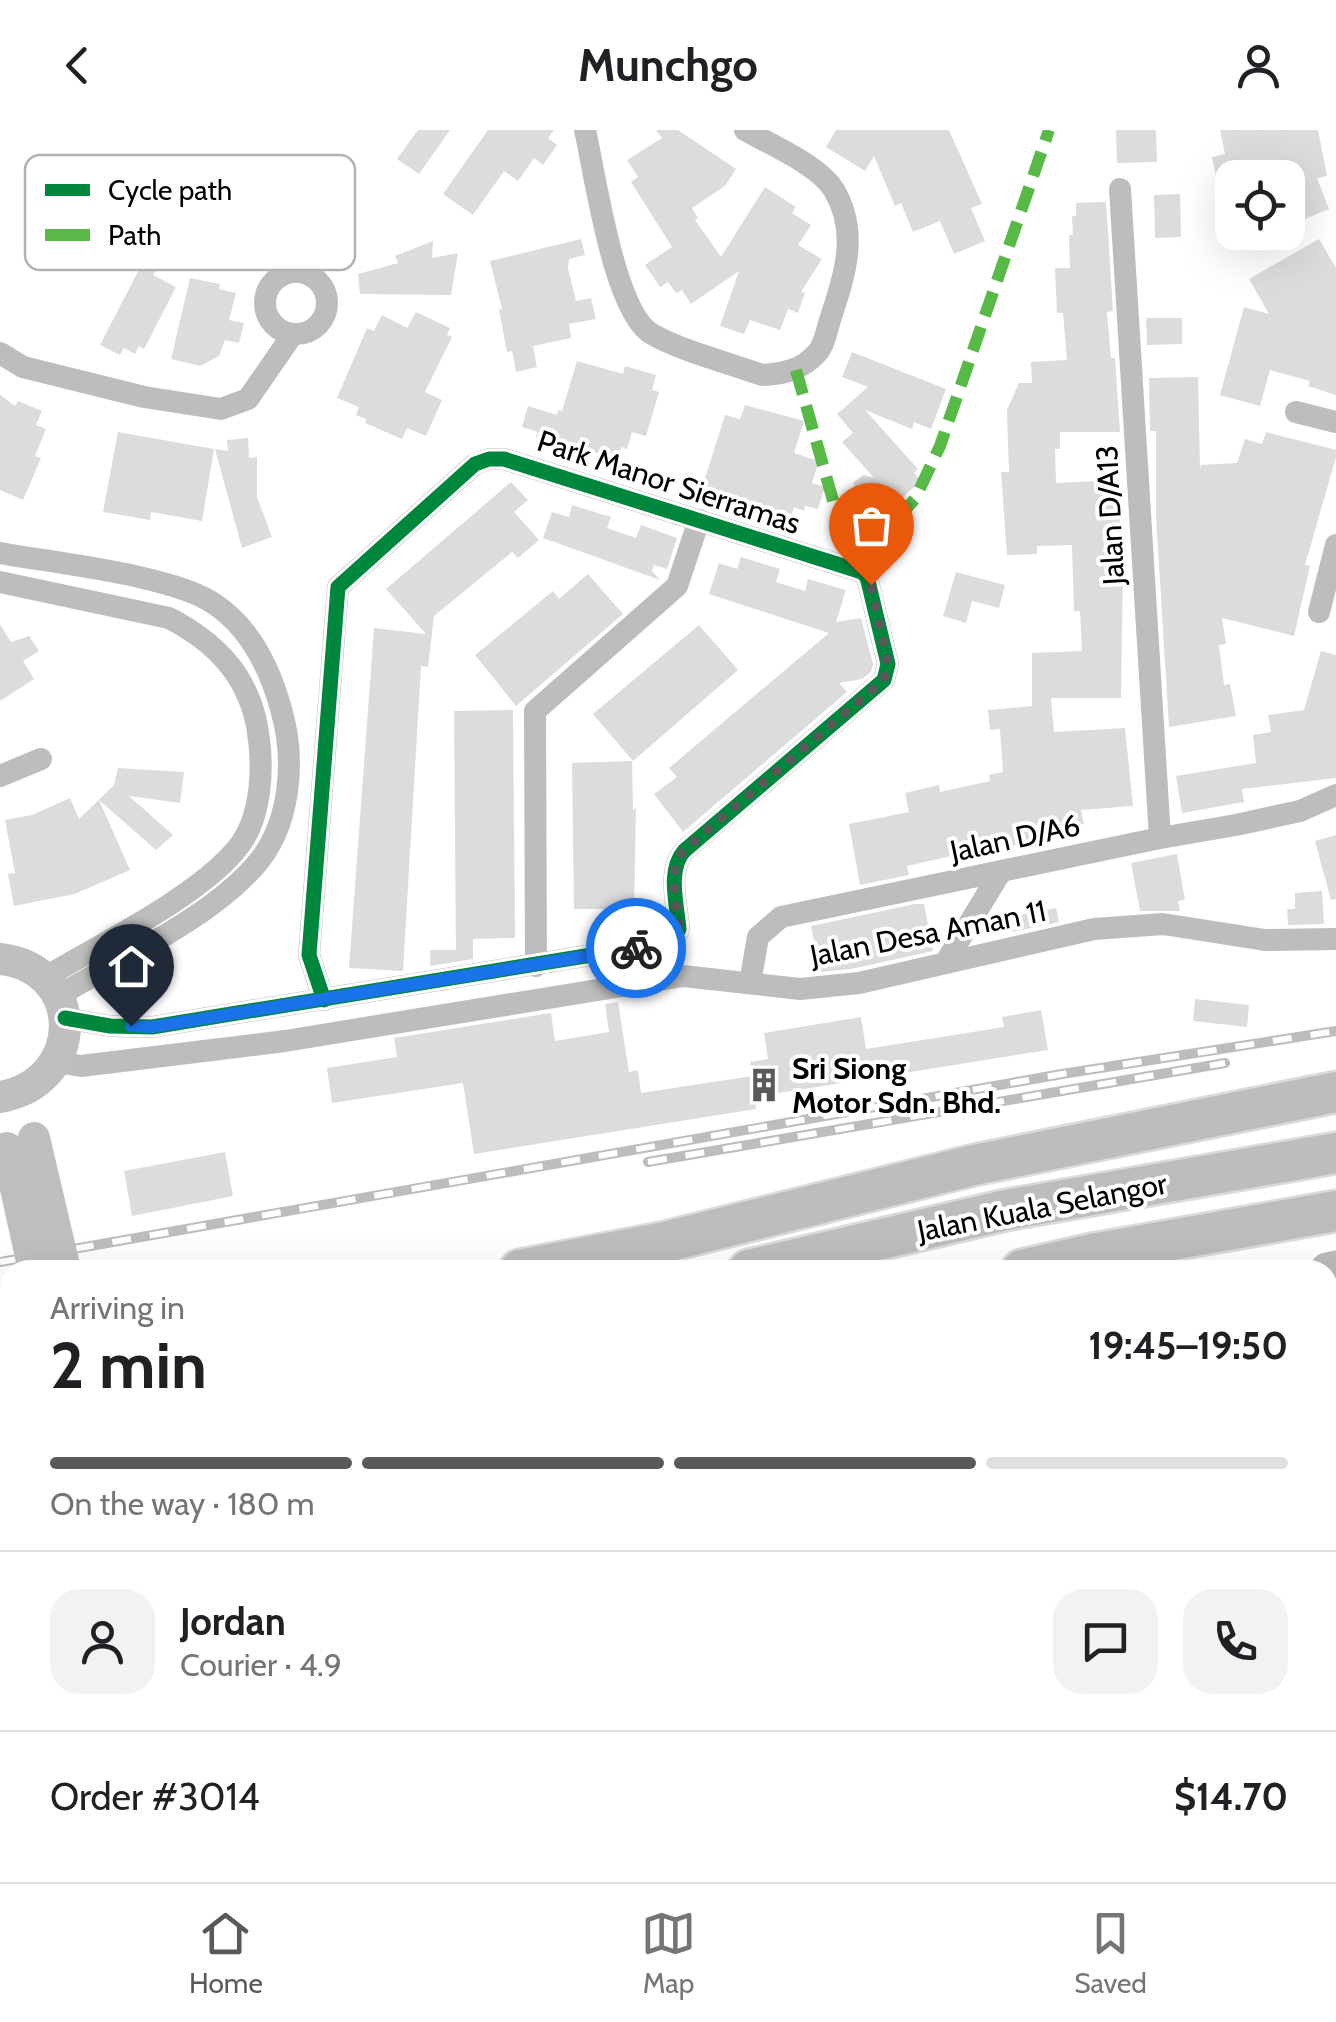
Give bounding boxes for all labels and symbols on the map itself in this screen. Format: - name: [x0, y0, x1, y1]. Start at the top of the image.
- legend: [25, 155, 355, 270]
- text: Cycle path: [108, 173, 232, 207]
- text: Path: [108, 218, 161, 252]
- street label: Park Manor Sierramas: [533, 422, 805, 542]
- street label: Jalan D/A13: [1088, 444, 1132, 587]
- pin: [829, 483, 914, 586]
- street label: Jalan D/A6: [946, 806, 1083, 870]
- street label: Jalan Desa Aman 11: [806, 892, 1049, 974]
- courier: [586, 898, 686, 998]
- pin: [89, 924, 174, 1027]
- place label: Sri Siong Motor Sdn. Bhd.: [792, 1050, 1001, 1121]
- building icon: Sri Siong Motor Sdn. Bhd.: [745, 1066, 783, 1104]
- street label: Jalan Kuala Selangor: [913, 1165, 1170, 1250]

